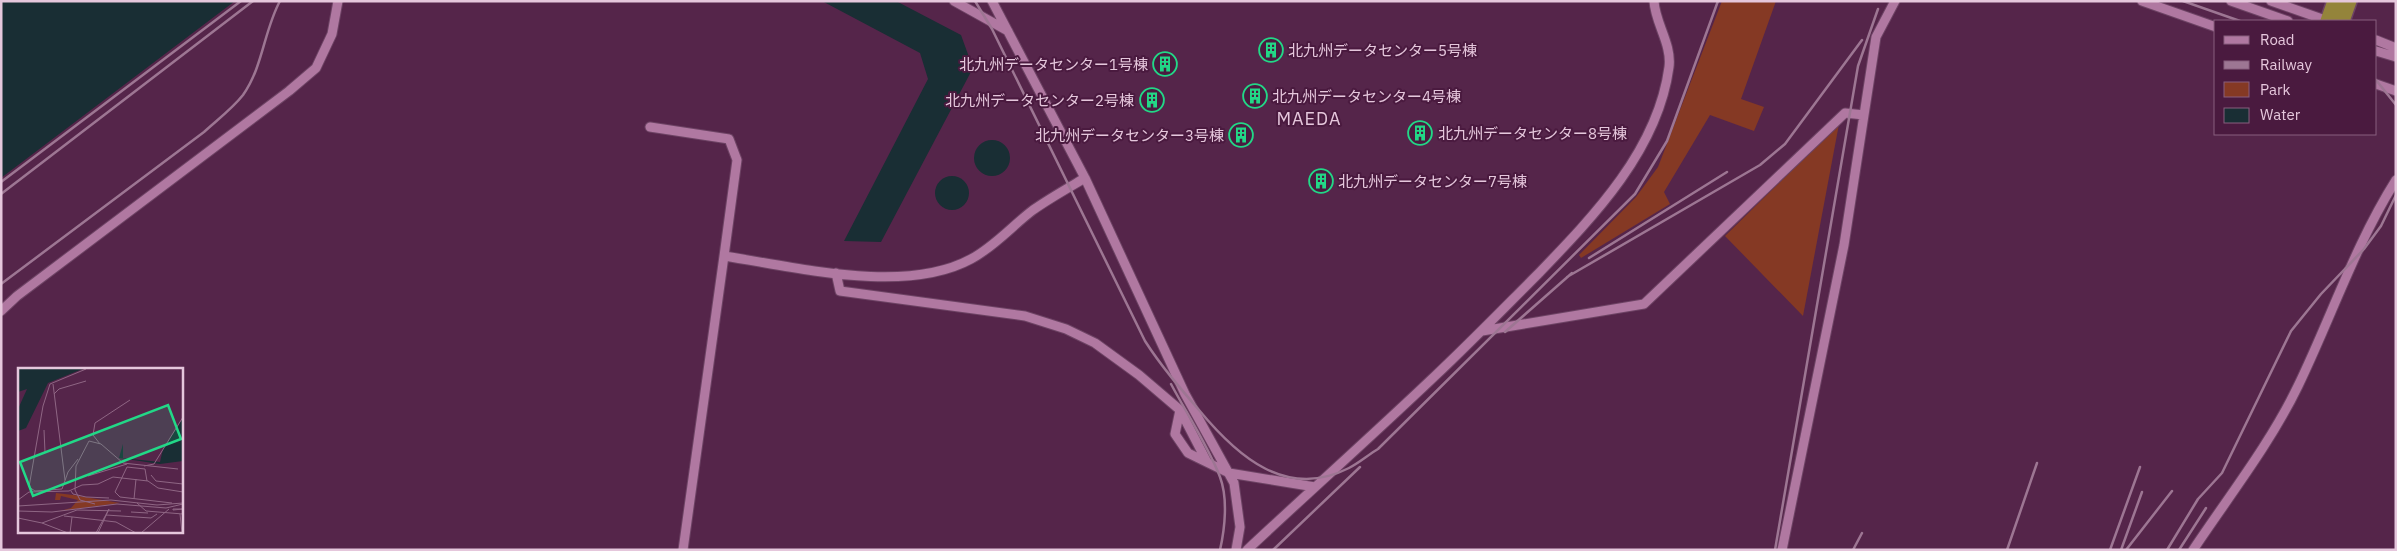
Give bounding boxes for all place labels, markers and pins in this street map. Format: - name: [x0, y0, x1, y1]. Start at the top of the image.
- building icon: 北九州データセンター5号棟: [1258, 37, 1284, 63]
- place label: 北九州データセンター5号棟: [1288, 41, 1477, 60]
- building icon: 北九州データセンター1号棟: [1152, 51, 1178, 77]
- place label: 北九州データセンター1号棟: [959, 55, 1148, 74]
- building icon: 北九州データセンター4号棟: [1242, 83, 1268, 109]
- building icon: 北九州データセンター2号棟: [1139, 87, 1165, 113]
- place label: 北九州データセンター4号棟: [1272, 87, 1461, 106]
- place label: 北九州データセンター2号棟: [945, 91, 1134, 110]
- building icon: 北九州データセンター8号棟: [1407, 120, 1433, 146]
- building icon: 北九州データセンター3号棟: [1228, 122, 1254, 148]
- place label: 北九州データセンター8号棟: [1438, 124, 1627, 143]
- place label: 北九州データセンター3号棟: [1035, 126, 1224, 145]
- building icon: 北九州データセンター7号棟: [1308, 168, 1334, 194]
- place label: 北九州データセンター7号棟: [1338, 172, 1527, 191]

